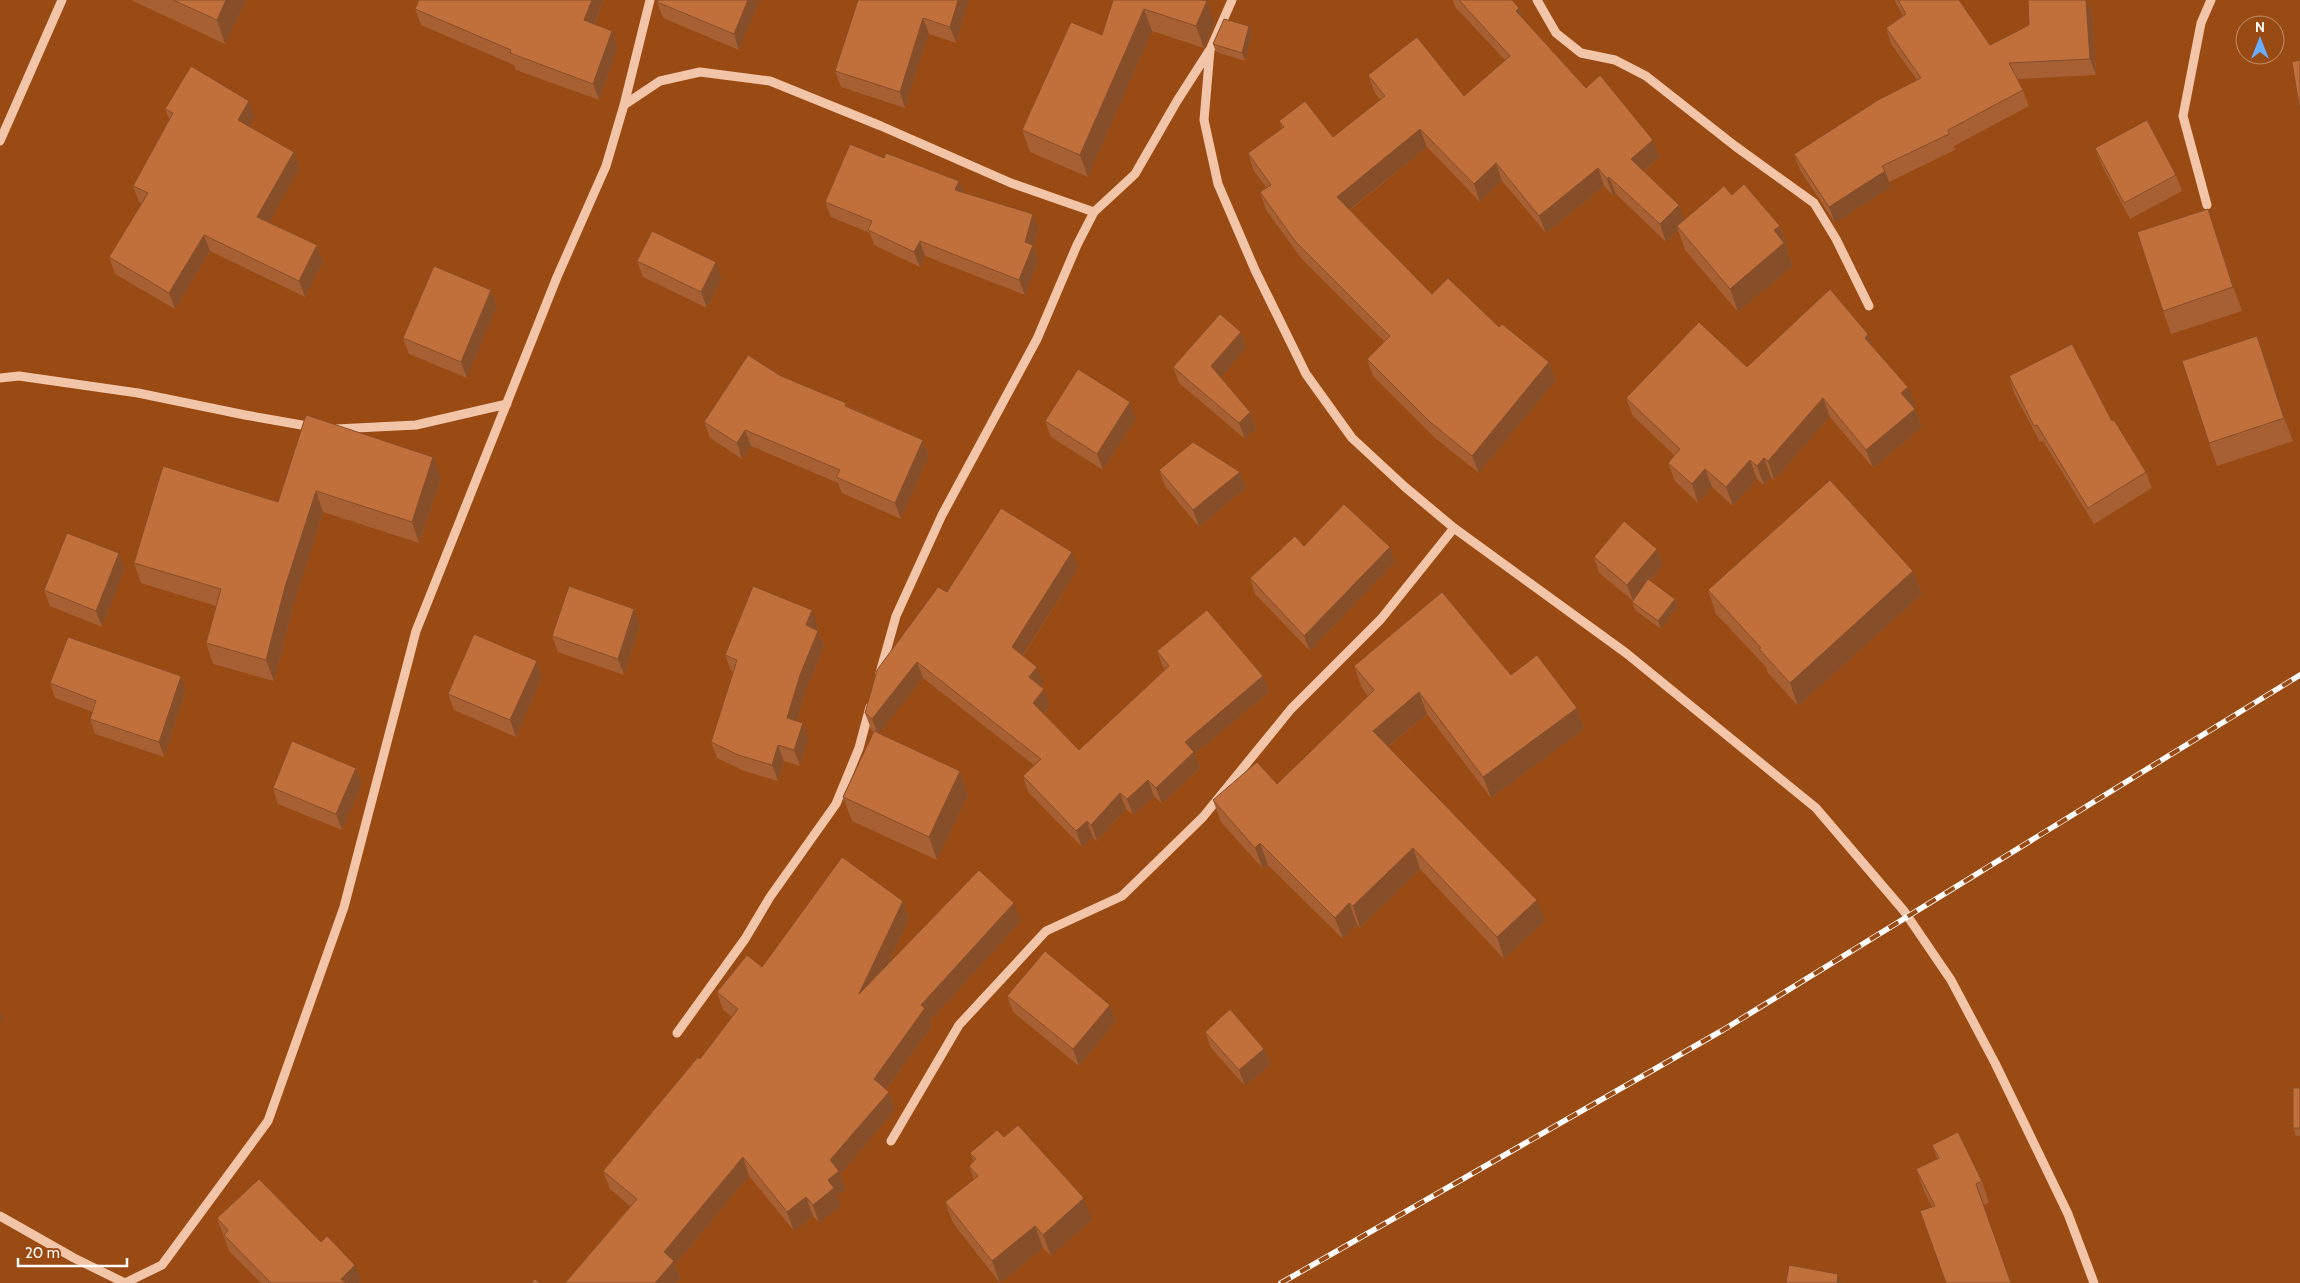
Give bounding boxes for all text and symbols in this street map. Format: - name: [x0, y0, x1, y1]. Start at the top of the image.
- north arrow: [2235, 15, 2285, 65]
- text: N: [2255, 18, 2265, 36]
- scale bar: [18, 1236, 126, 1268]
- text: 20 m: [25, 1244, 60, 1262]

